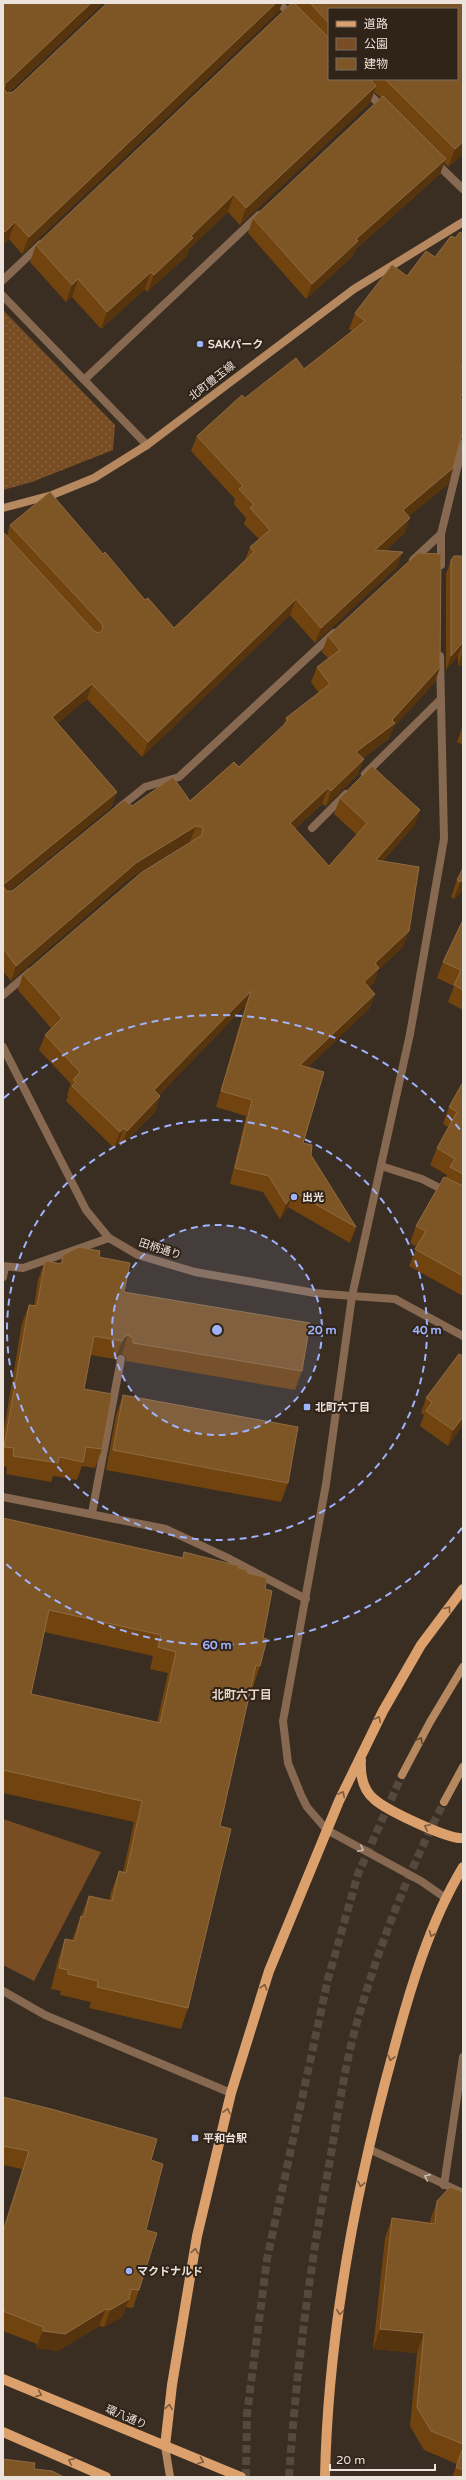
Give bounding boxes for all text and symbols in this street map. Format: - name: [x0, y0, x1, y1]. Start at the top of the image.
- legend: [328, 8, 458, 80]
- text: 道路: [364, 17, 388, 31]
- text: 公園: [364, 37, 388, 51]
- text: 建物: [364, 57, 388, 71]
- place label: SAKパーク: [208, 338, 263, 351]
- marker: SAKパーク: [195, 339, 205, 349]
- street label: 北町豊玉線: [186, 359, 238, 403]
- place label: 出光: [302, 1191, 324, 1204]
- marker: 出光: [289, 1192, 299, 1202]
- street label: 田柄通り: [137, 1236, 183, 1262]
- centre of rings: [210, 1323, 224, 1337]
- text: 20 m: [307, 1323, 337, 1337]
- text: 40 m: [412, 1323, 442, 1337]
- place label: 北町六丁目: [315, 1401, 370, 1414]
- marker: 北町六丁目: [302, 1402, 312, 1412]
- one-way arrow: [443, 1607, 450, 1614]
- text: 60 m: [202, 1638, 232, 1652]
- district label: 北町六丁目: [212, 1688, 272, 1702]
- one-way arrow: [374, 1716, 381, 1723]
- one-way arrow: [415, 1737, 423, 1745]
- one-way arrow: [337, 1790, 345, 1798]
- one-way arrow: [423, 1824, 431, 1832]
- one-way arrow: [357, 1844, 364, 1852]
- one-way arrow: [429, 1930, 437, 1938]
- one-way arrow: [259, 1983, 268, 1990]
- one-way arrow: [388, 2054, 396, 2061]
- one-way arrow: [222, 2108, 231, 2115]
- place label: 平和台駅: [203, 2132, 247, 2145]
- marker: 平和台駅: [190, 2133, 200, 2143]
- one-way arrow: [424, 2174, 431, 2182]
- one-way arrow: [357, 2181, 365, 2187]
- one-way arrow: [190, 2248, 198, 2255]
- place label: マクドナルド: [137, 2265, 203, 2278]
- marker: マクドナルド: [124, 2266, 134, 2276]
- one-way arrow: [336, 2309, 345, 2315]
- one-way arrow: [35, 2389, 42, 2397]
- street label: 環八通り: [103, 2402, 149, 2432]
- one-way arrow: [165, 2404, 174, 2410]
- scale bar: [330, 2446, 435, 2472]
- text: 20 m: [336, 2453, 365, 2467]
- one-way arrow: [198, 2456, 205, 2464]
- one-way arrow: [67, 2458, 74, 2466]

